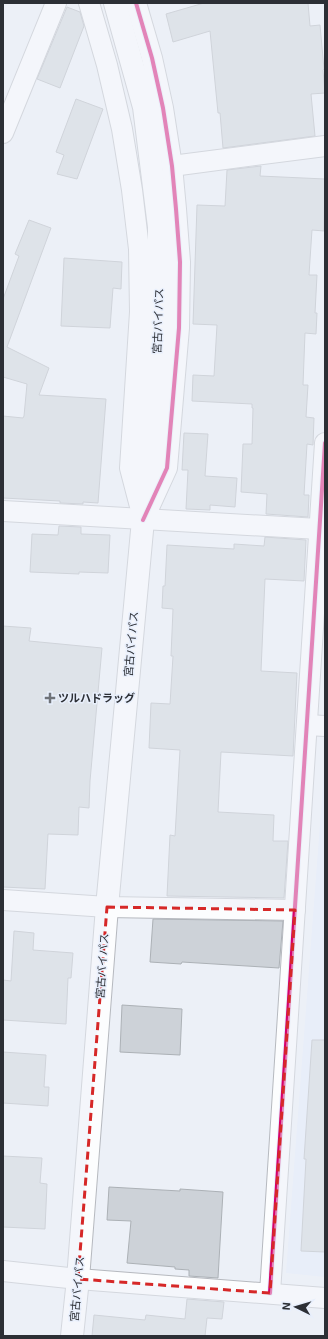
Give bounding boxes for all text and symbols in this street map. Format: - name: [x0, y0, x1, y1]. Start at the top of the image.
- street label: 宮古バイパス: [150, 288, 165, 354]
- street label: 宮古バイパス: [121, 611, 140, 677]
- place label: ツルハドラッグ: [58, 691, 135, 704]
- marker: ツルハドラッグ: [45, 693, 55, 703]
- street label: 宮古バイパス: [93, 933, 110, 999]
- street label: 宮古バイパス: [67, 1256, 86, 1322]
- north arrow: [276, 1287, 316, 1327]
- text: N: [279, 1302, 292, 1311]

